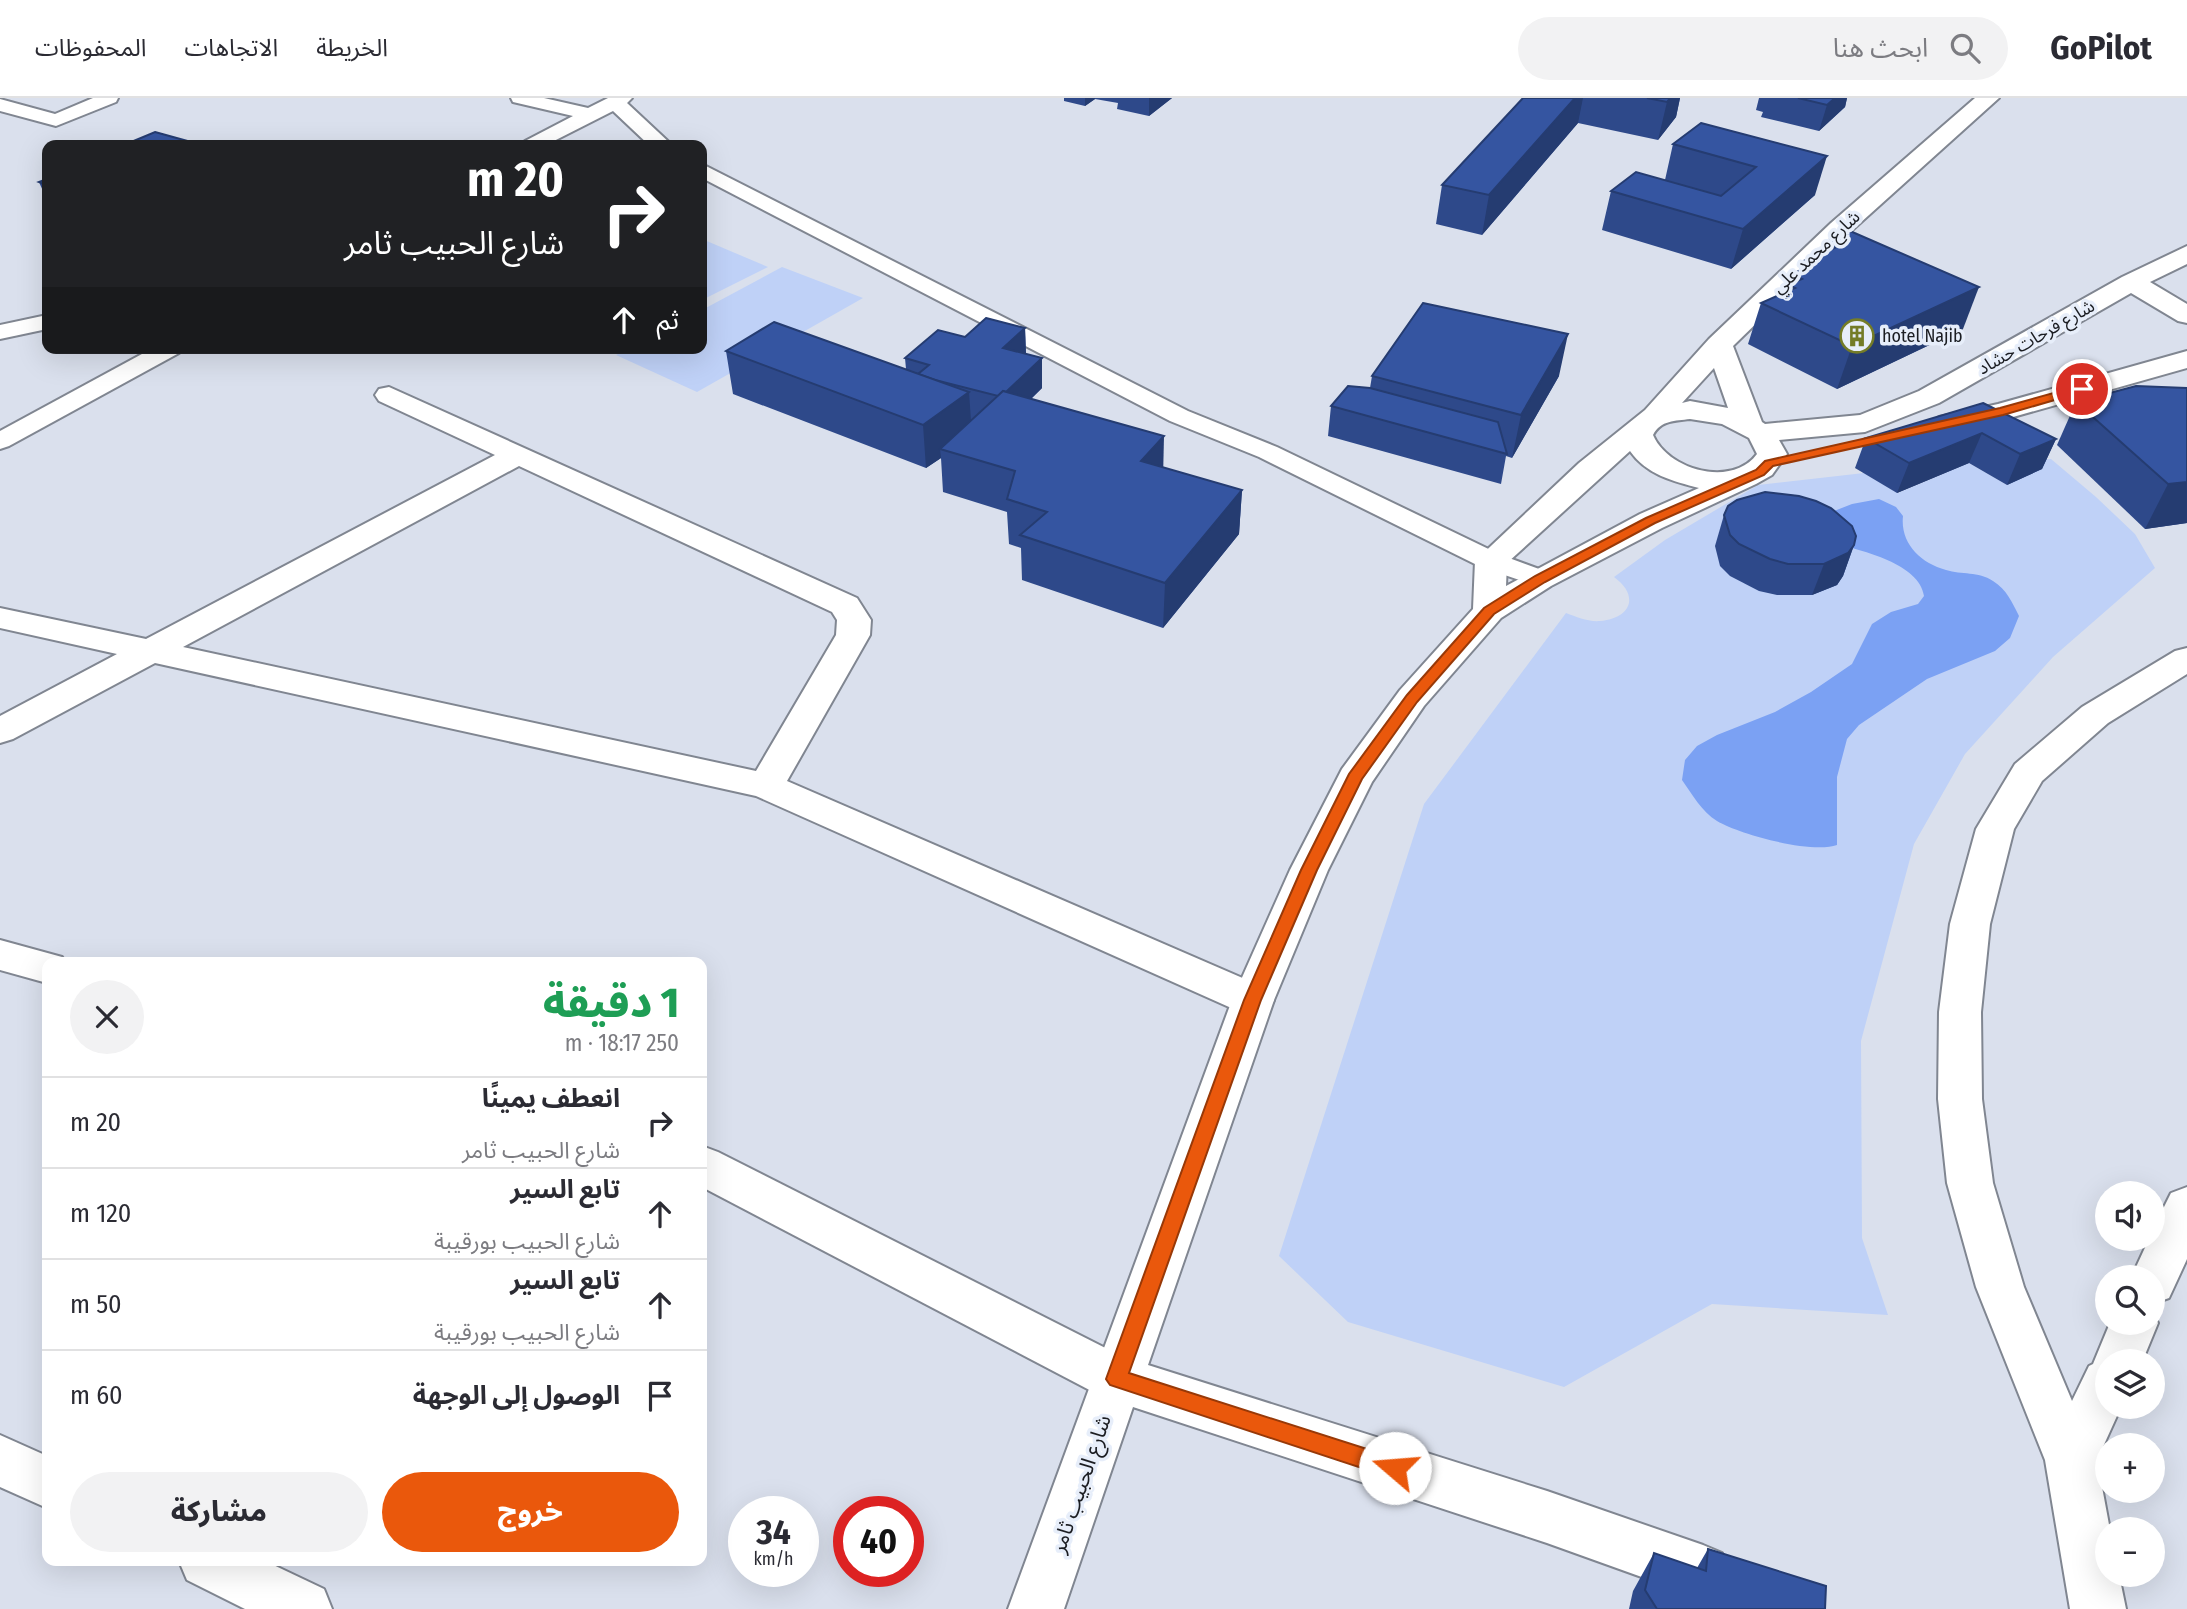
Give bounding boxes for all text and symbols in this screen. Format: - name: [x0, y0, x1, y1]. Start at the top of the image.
- search box: [1518, 17, 2008, 80]
- text: GoPilot: [2050, 28, 2152, 68]
- icon: search: [1946, 29, 1984, 67]
- text: ابحث هنا: [1833, 33, 1928, 64]
- text: المحفوظات: [35, 34, 146, 62]
- text: الاتجاهات: [184, 34, 278, 62]
- text: الخريطة: [316, 34, 388, 62]
- text: 20 m: [467, 150, 564, 209]
- icon: right: [588, 168, 679, 259]
- street label: شارع محمد علي: [1767, 206, 1867, 300]
- text: شارع الحبيب ثامر: [344, 224, 564, 262]
- street label: شارع فرحات حشاد: [1974, 295, 2100, 382]
- icon: ahead: [605, 301, 643, 339]
- text: ثم: [657, 305, 679, 336]
- building icon: hotel Najib: [1838, 317, 1876, 355]
- place label: hotel Najib: [1882, 325, 1963, 347]
- pin: [2052, 359, 2112, 419]
- icon: arrive: [2063, 370, 2101, 408]
- text: 1 دقيقة: [543, 978, 679, 1028]
- button: close: [70, 980, 144, 1054]
- text: 250 m · 18:17: [565, 1029, 679, 1057]
- text: انعطف يمينًا: [482, 1083, 620, 1114]
- icon: right: [641, 1104, 679, 1142]
- text: 20 m: [70, 1107, 121, 1138]
- text: شارع الحبيب ثامر: [462, 1136, 620, 1164]
- text: تابع السير: [510, 1174, 620, 1205]
- map controls: [2095, 1181, 2165, 1587]
- button: sound: [2095, 1181, 2165, 1251]
- icon: ahead: [641, 1195, 679, 1233]
- text: 120 m: [70, 1198, 131, 1229]
- text: شارع الحبيب بورقيبة: [434, 1227, 620, 1255]
- text: تابع السير: [510, 1265, 620, 1296]
- button: search: [2095, 1265, 2165, 1335]
- icon: ahead: [641, 1286, 679, 1324]
- text: 50 m: [70, 1289, 122, 1320]
- text: شارع الحبيب بورقيبة: [434, 1318, 620, 1346]
- button: layers: [2095, 1349, 2165, 1419]
- icon: arrive: [641, 1377, 679, 1415]
- text: 60 m: [70, 1380, 123, 1411]
- text: الوصول إلى الوجهة: [413, 1380, 620, 1411]
- street label: شارع الحبيب ثامر: [1045, 1412, 1119, 1558]
- position arrow: [1358, 1431, 1432, 1505]
- button: +: [2095, 1433, 2165, 1503]
- button: مشاركة: [70, 1472, 368, 1552]
- button: خروج: [382, 1472, 679, 1552]
- speed limit sign: 40: [833, 1496, 924, 1587]
- text: 34: [756, 1511, 791, 1553]
- button: −: [2095, 1517, 2165, 1587]
- text: km/h: [753, 1548, 794, 1570]

